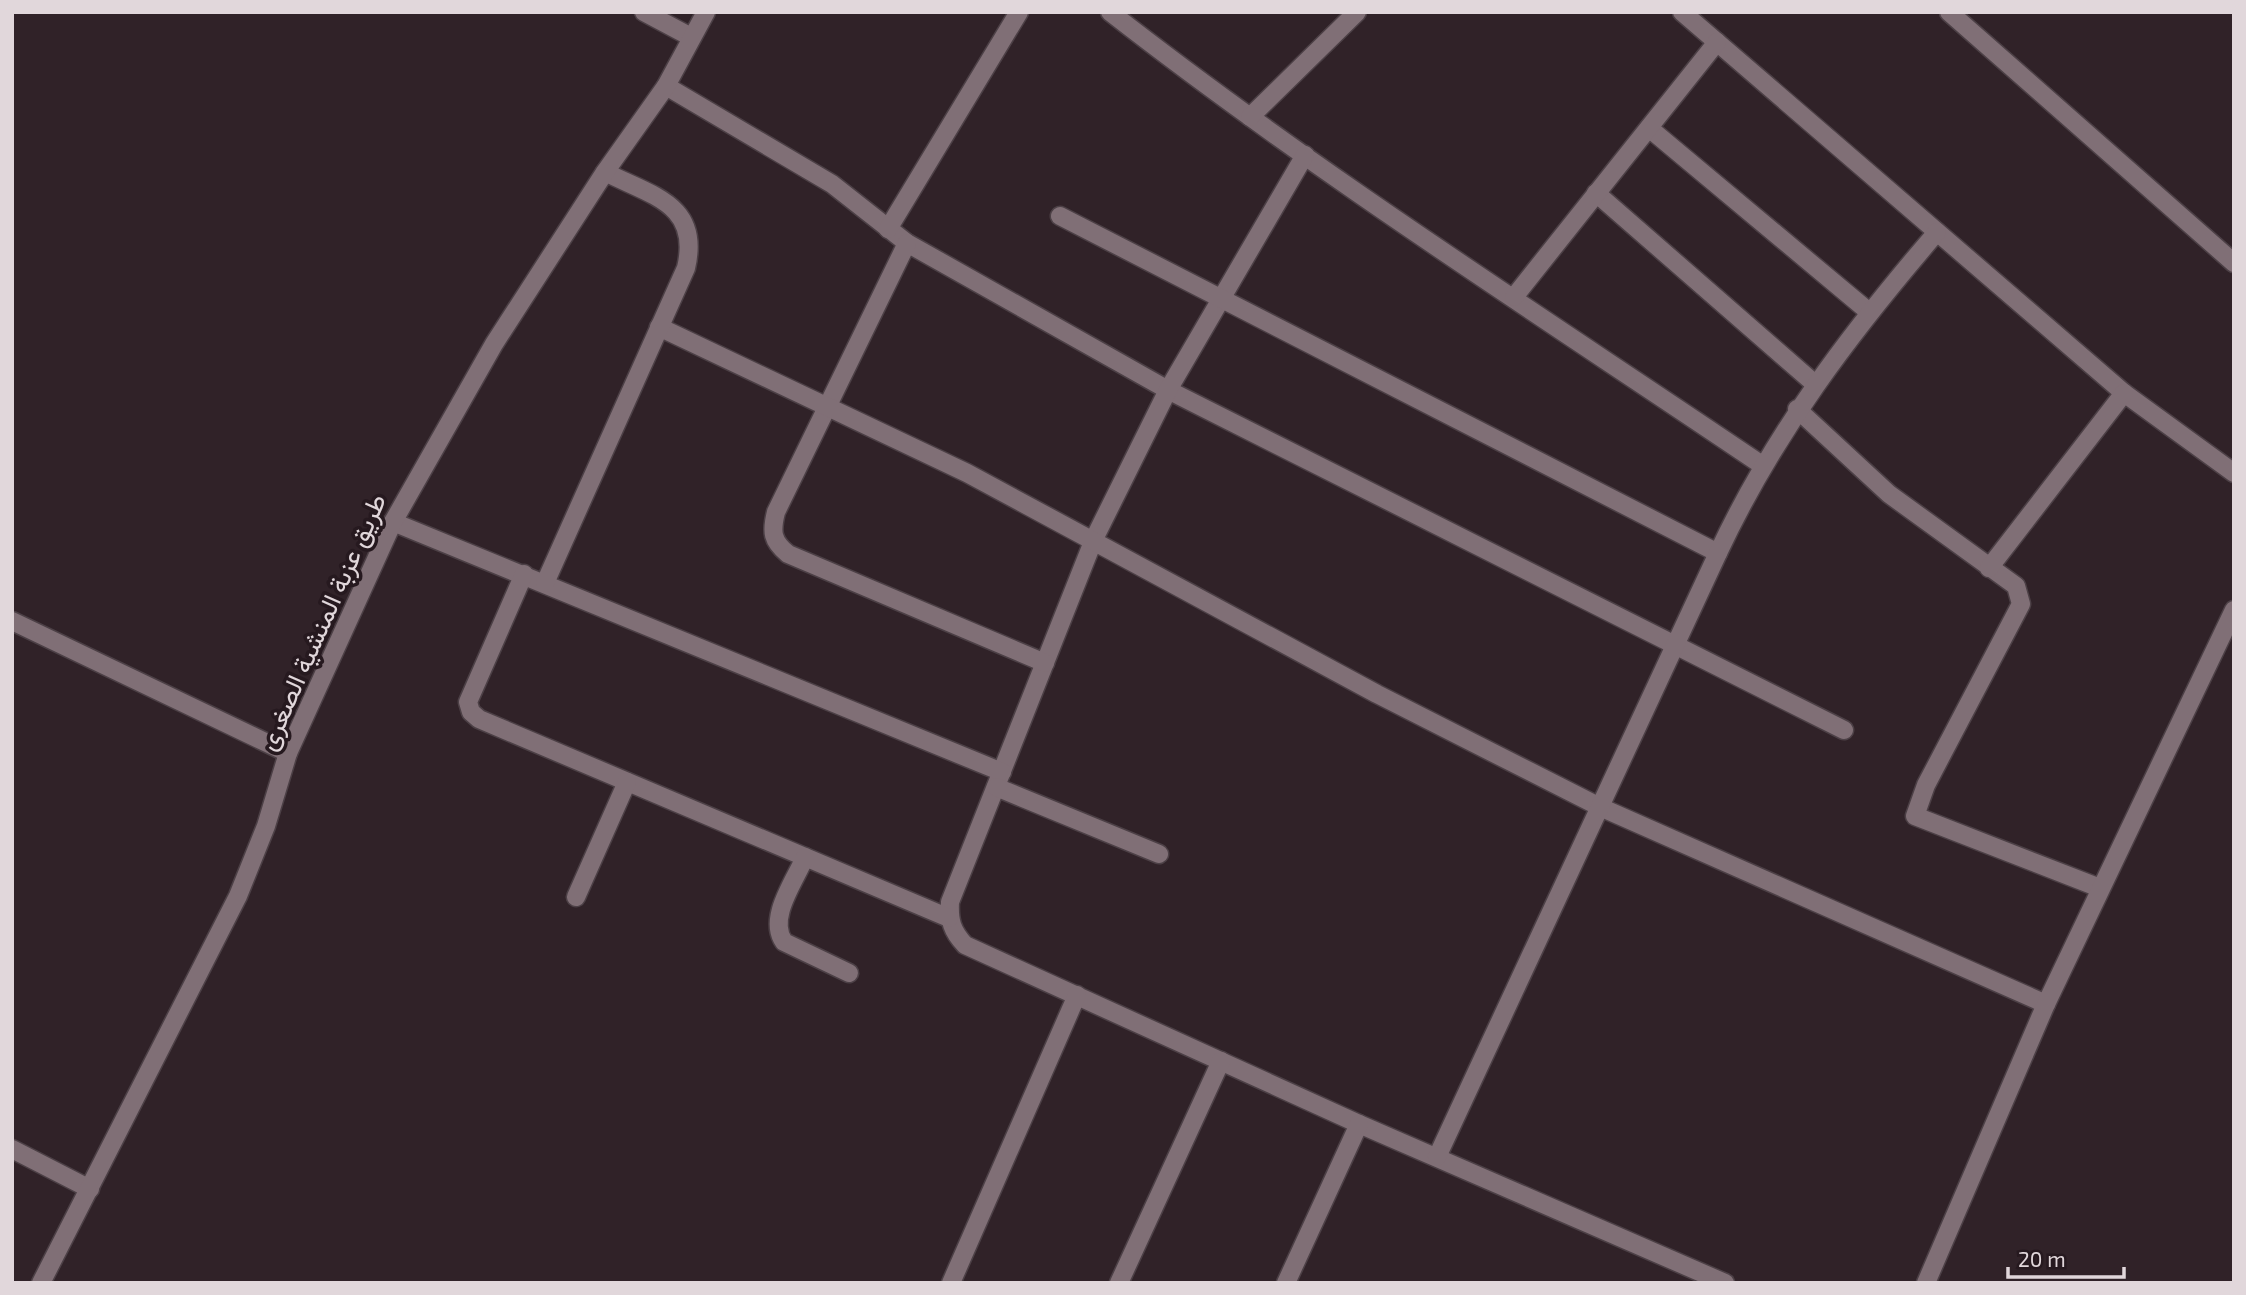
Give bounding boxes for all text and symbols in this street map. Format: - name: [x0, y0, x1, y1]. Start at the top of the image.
- street label: طريق عزبة المنشية الصغرى: [250, 488, 393, 755]
- scale bar: [2008, 1236, 2124, 1280]
- text: 20 m: [2018, 1246, 2066, 1271]

